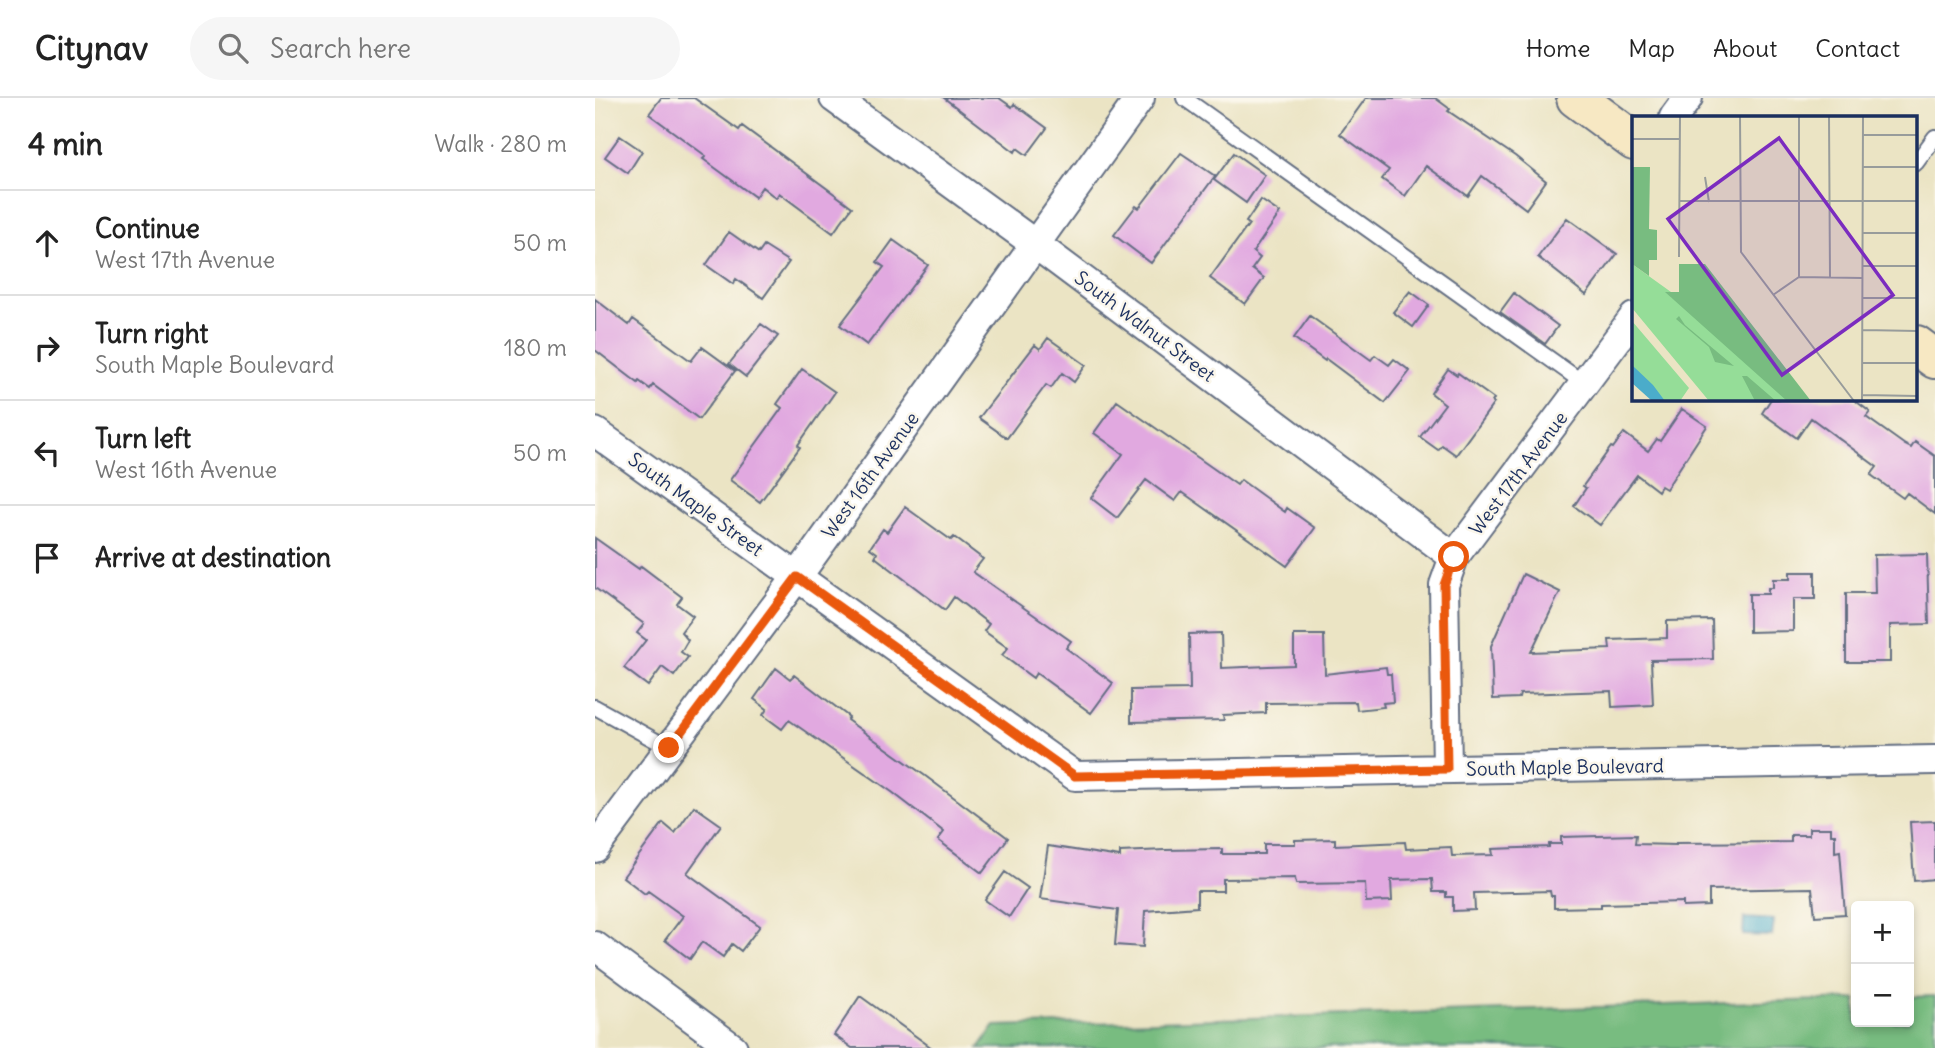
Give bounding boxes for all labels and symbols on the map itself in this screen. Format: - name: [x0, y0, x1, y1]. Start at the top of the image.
- inset map: [1632, 116, 1917, 401]
- street label: South Walnut Street: [1070, 265, 1220, 387]
- street label: West 17th Avenue: [1464, 406, 1572, 540]
- street label: West 16th Avenue: [816, 407, 924, 543]
- street label: South Maple Street: [624, 447, 768, 561]
- route start: [1438, 541, 1469, 572]
- route end: [653, 732, 684, 763]
- street label: South Maple Boulevard: [1466, 753, 1664, 781]

